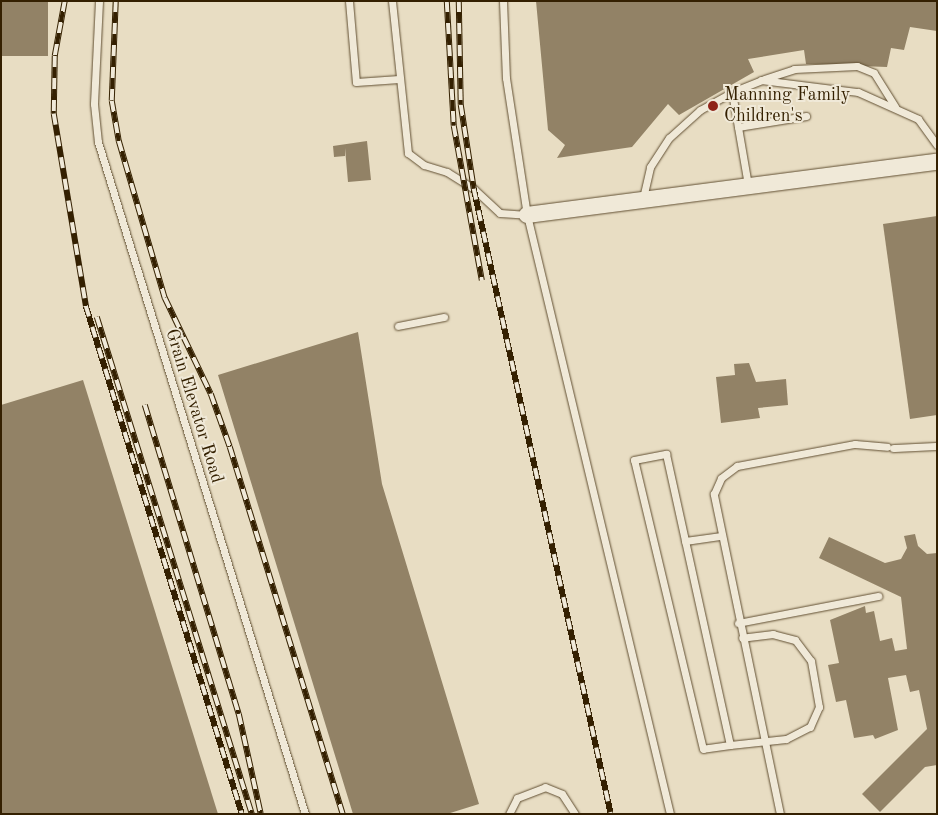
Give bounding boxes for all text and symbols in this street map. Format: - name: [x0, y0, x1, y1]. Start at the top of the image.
- place label: Manning Family Children's: [724, 85, 850, 128]
- marker: Manning Family Children's: [706, 99, 720, 113]
- street label: Grain Elevator Road: [160, 326, 228, 486]

